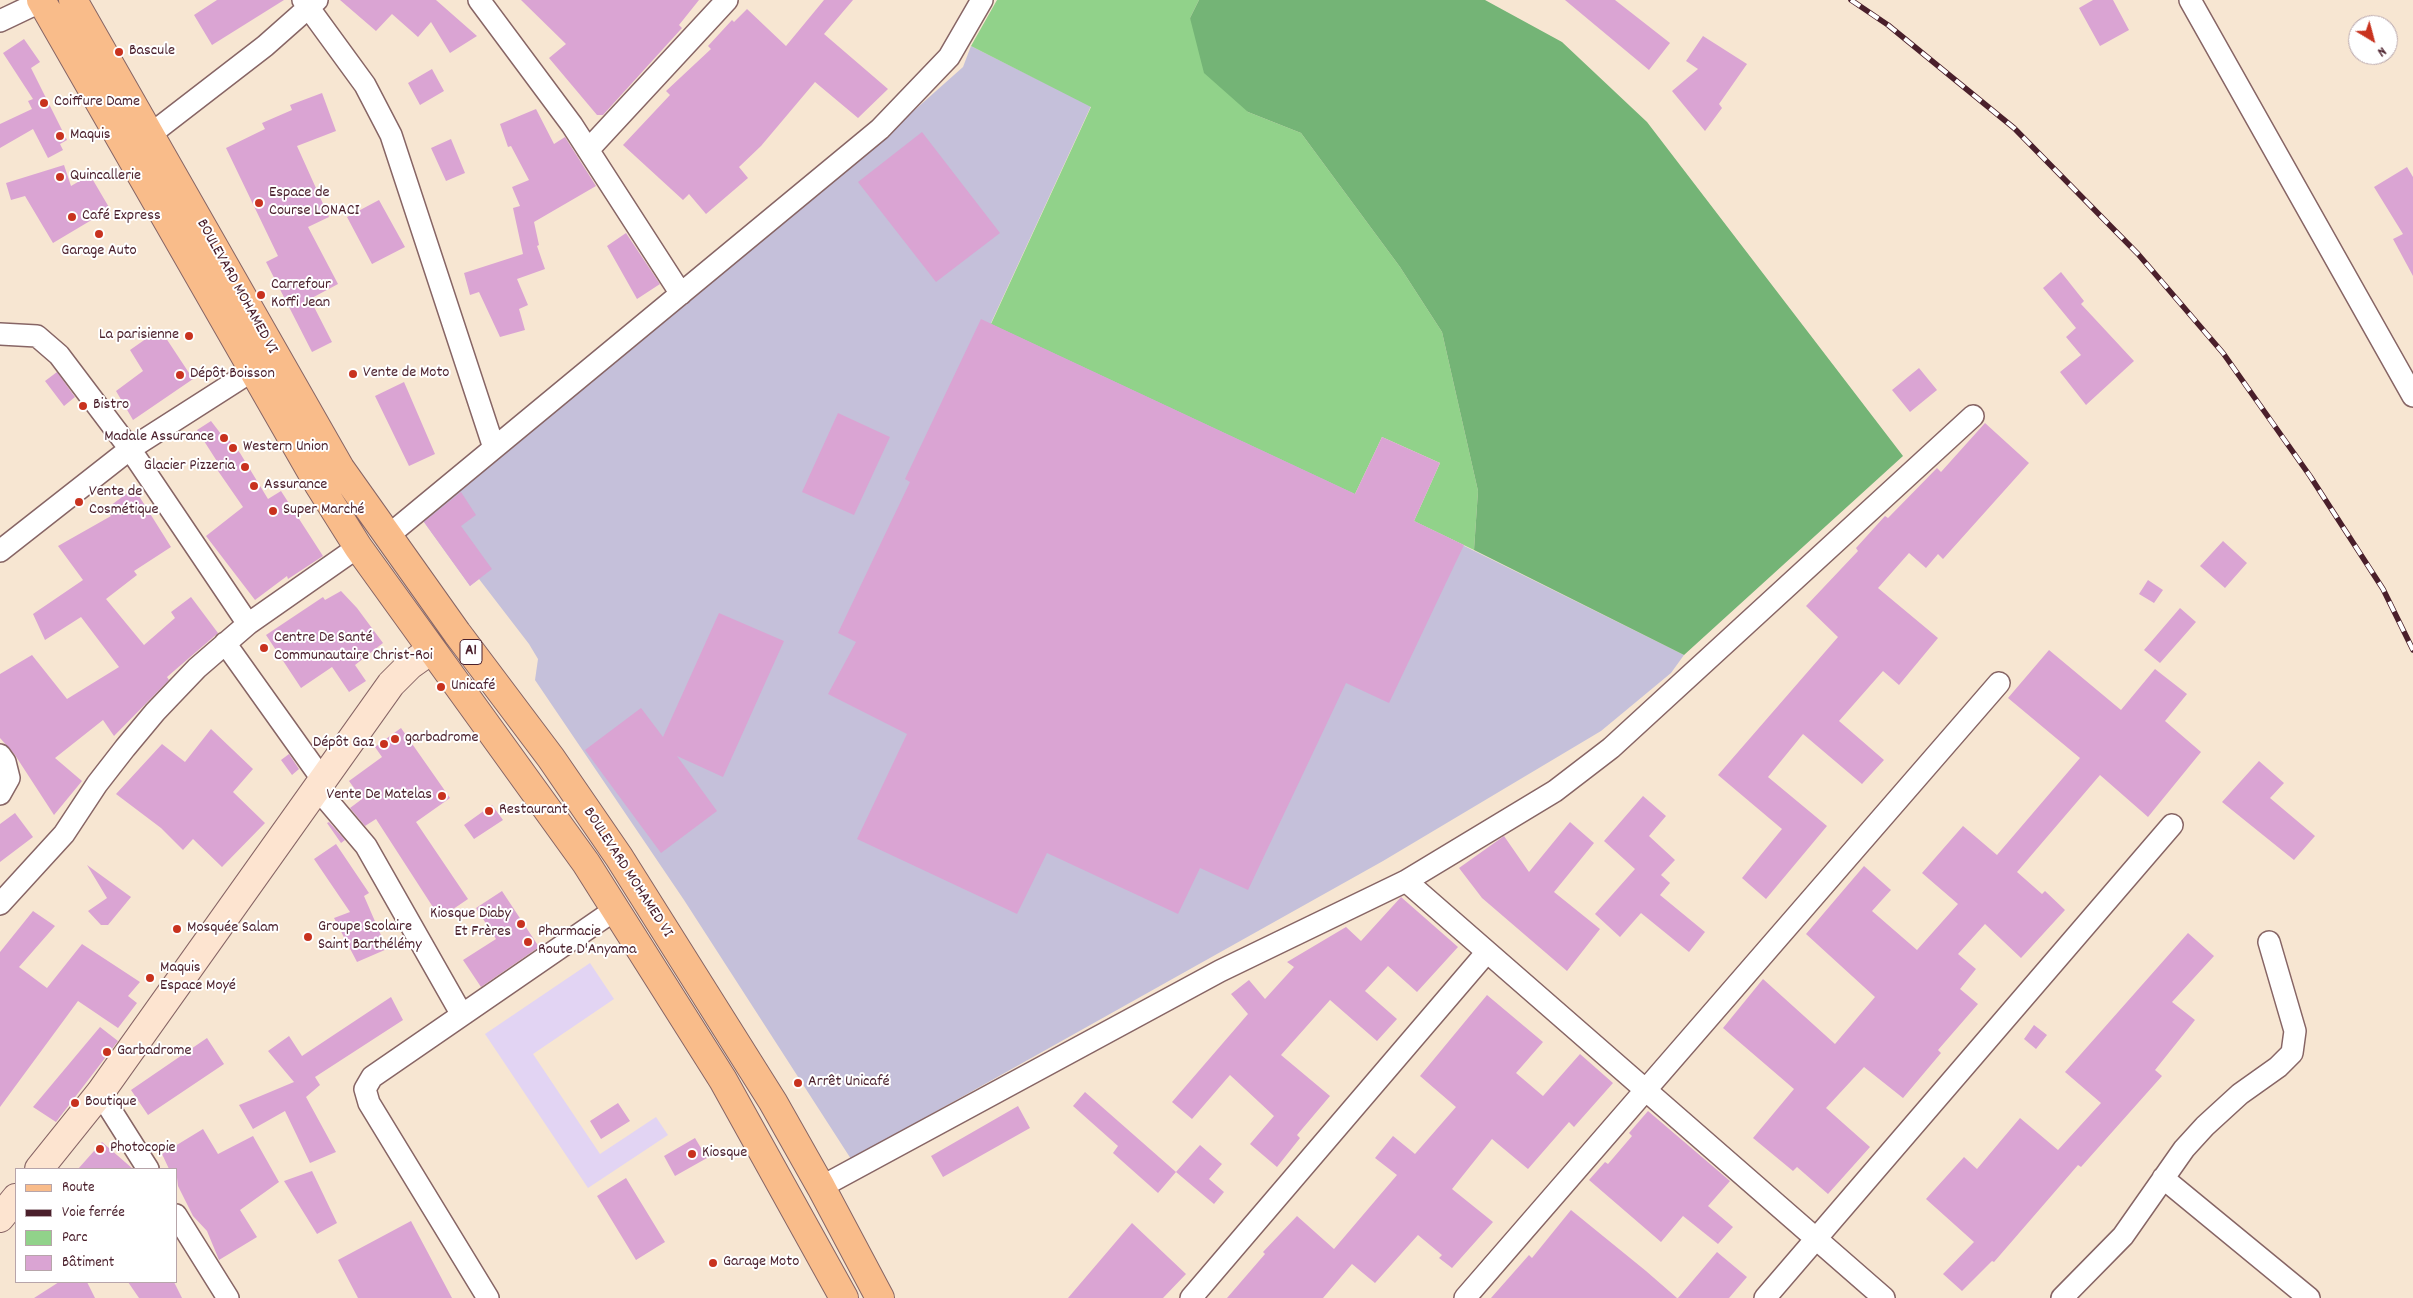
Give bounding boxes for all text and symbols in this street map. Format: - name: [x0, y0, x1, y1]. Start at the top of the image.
- north arrow: [2348, 15, 2398, 65]
- text: N: [2373, 41, 2390, 61]
- place label: Bascule: [129, 42, 175, 62]
- marker: Bascule: [113, 46, 125, 58]
- place label: Coiffure Dame: [54, 93, 140, 113]
- marker: Coiffure Dame: [38, 97, 50, 109]
- place label: Maquis: [70, 126, 111, 146]
- marker: Maquis: [54, 130, 66, 142]
- place label: Quincallerie: [70, 167, 141, 187]
- marker: Quincallerie: [54, 171, 66, 183]
- place label: Espace de Course LONACI: [269, 184, 360, 222]
- marker: Espace de Course LONACI: [253, 197, 265, 209]
- place label: Café Express: [82, 207, 161, 227]
- marker: Café Express: [66, 211, 78, 223]
- street label: BOULEVARD MOHAMED VI: [191, 216, 281, 358]
- marker: Garage Auto: [93, 228, 105, 240]
- place label: Garage Auto: [61, 242, 137, 262]
- place label: Carrefour Koffi Jean: [271, 276, 331, 314]
- marker: Carrefour Koffi Jean: [255, 289, 267, 301]
- place label: La parisienne: [99, 326, 179, 346]
- marker: La parisienne: [183, 330, 195, 342]
- place label: Vente de Moto: [363, 364, 449, 384]
- place label: Dépôt Boisson: [190, 365, 275, 385]
- marker: Vente de Moto: [347, 368, 359, 380]
- marker: Dépôt Boisson: [174, 369, 186, 381]
- place label: Bistro: [93, 396, 129, 416]
- marker: Bistro: [77, 400, 89, 412]
- place label: Madale Assurance: [104, 428, 214, 448]
- marker: Madale Assurance: [218, 432, 230, 444]
- place label: Western Union: [243, 438, 328, 458]
- marker: Western Union: [227, 442, 239, 454]
- place label: Glacier Pizzeria: [144, 457, 235, 477]
- marker: Glacier Pizzeria: [239, 461, 251, 473]
- place label: Assurance: [264, 476, 327, 496]
- marker: Assurance: [248, 480, 260, 492]
- place label: Vente de Cosmétique: [89, 483, 159, 521]
- marker: Vente de Cosmétique: [73, 496, 85, 508]
- place label: Super Marché: [283, 501, 364, 521]
- marker: Super Marché: [267, 505, 279, 517]
- place label: Centre De Santé Communautaire Christ-Roi: [274, 629, 433, 667]
- road number: A1: [460, 640, 482, 664]
- marker: Centre De Santé Communautaire Christ-Roi: [258, 642, 270, 654]
- place label: Unicafé: [451, 677, 495, 697]
- marker: Unicafé: [435, 681, 447, 693]
- place label: garbadrome: [405, 729, 478, 749]
- marker: garbadrome: [389, 733, 401, 745]
- place label: Dépôt Gaz: [313, 734, 374, 754]
- marker: Dépôt Gaz: [378, 738, 390, 750]
- place label: Vente De Matelas: [326, 786, 432, 806]
- marker: Vente De Matelas: [436, 790, 448, 802]
- place label: Restaurant: [499, 801, 568, 821]
- street label: BOULEVARD MOHAMED VI: [578, 804, 676, 942]
- marker: Restaurant: [483, 805, 495, 817]
- place label: Kiosque Diaby Et Frères: [430, 905, 511, 943]
- place label: Groupe Scolaire Saint Barthélémy: [318, 918, 422, 956]
- marker: Kiosque Diaby Et Frères: [515, 918, 527, 930]
- place label: Mosquée Salam: [187, 919, 279, 939]
- marker: Mosquée Salam: [171, 923, 183, 935]
- place label: Pharmacie Route D'Anyama: [538, 923, 636, 961]
- marker: Groupe Scolaire Saint Barthélémy: [302, 931, 314, 943]
- marker: Pharmacie Route D'Anyama: [522, 936, 534, 948]
- place label: Maquis Espace Moyé: [160, 959, 236, 997]
- marker: Maquis Espace Moyé: [144, 972, 156, 984]
- place label: Garbadrome: [117, 1042, 192, 1062]
- marker: Garbadrome: [101, 1046, 113, 1058]
- place label: Arrêt Unicafé: [808, 1073, 890, 1093]
- marker: Arrêt Unicafé: [792, 1077, 804, 1089]
- place label: Boutique: [85, 1093, 136, 1113]
- marker: Boutique: [69, 1097, 81, 1109]
- place label: Photocopie: [110, 1139, 176, 1159]
- marker: Photocopie: [94, 1143, 106, 1155]
- place label: Kiosque: [702, 1144, 747, 1164]
- marker: Kiosque: [686, 1148, 698, 1160]
- legend: [15, 1168, 178, 1283]
- text: Route: [62, 1177, 95, 1199]
- text: Voie ferrée: [62, 1202, 125, 1224]
- text: Parc: [62, 1227, 87, 1249]
- text: Bâtiment: [62, 1252, 114, 1274]
- place label: Garage Moto: [723, 1253, 799, 1273]
- marker: Garage Moto: [707, 1257, 719, 1269]

